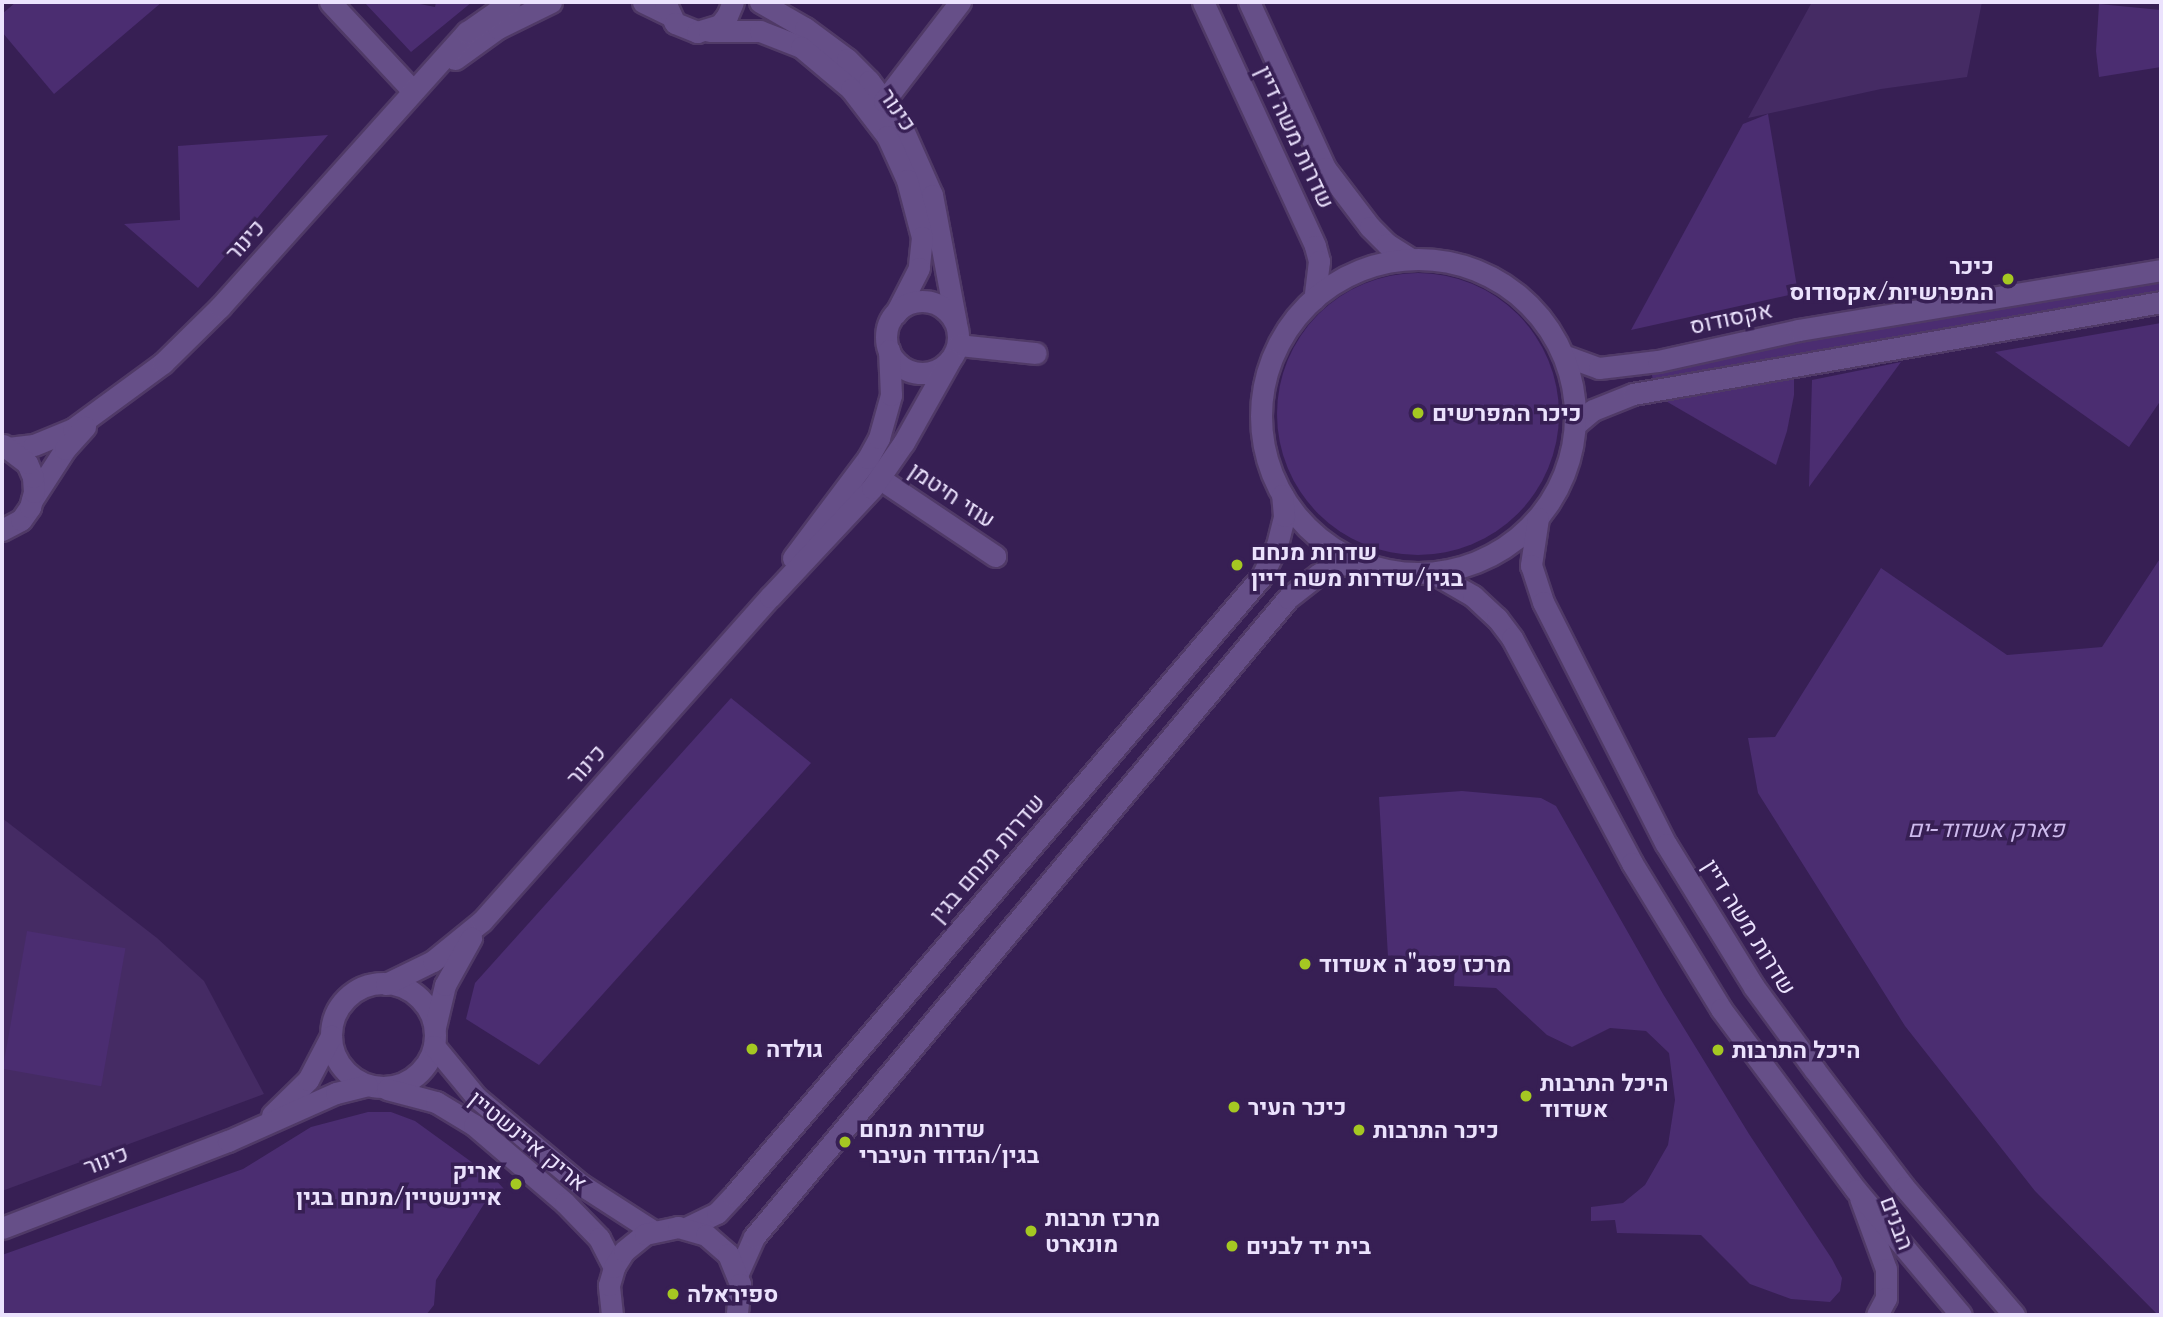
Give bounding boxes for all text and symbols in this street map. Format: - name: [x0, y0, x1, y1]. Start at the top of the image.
- street label: שדרות משה דיין: [1250, 61, 1340, 213]
- street label: כינור: [874, 83, 922, 137]
- street label: כינור: [219, 214, 271, 266]
- place label: כיכר המפרשיות/אקסודוס: [1790, 252, 1994, 306]
- marker: כיכר המפרשיות/אקסודוס: [2000, 271, 2016, 287]
- street label: אקסודוס: [1687, 296, 1775, 340]
- place label: כיכר המפרשים: [1432, 399, 1581, 427]
- marker: כיכר המפרשים: [1410, 405, 1426, 421]
- street label: עוזי חיטמן: [904, 456, 1000, 534]
- place label: שדרות מנחם בגין/שדרות משה דיין: [1251, 538, 1463, 592]
- marker: שדרות מנחם בגין/שדרות משה דיין: [1229, 557, 1245, 573]
- street label: כינור: [560, 739, 612, 791]
- street label: שדרות מנחם בגין: [923, 788, 1051, 928]
- park label: פארק אשדוד-ים: [1907, 815, 2065, 843]
- street label: שדרות משה דיין: [1696, 854, 1802, 1000]
- place label: מרכז פסג"ה אשדוד: [1319, 950, 1511, 978]
- marker: מרכז פסג"ה אשדוד: [1297, 956, 1313, 972]
- place label: גולדה: [766, 1035, 823, 1063]
- place label: היכל התרבות: [1732, 1036, 1860, 1064]
- marker: גולדה: [744, 1041, 760, 1057]
- marker: היכל התרבות: [1710, 1042, 1726, 1058]
- place label: היכל התרבות אשדוד: [1540, 1069, 1668, 1123]
- street label: אריק איינשטיין: [463, 1085, 593, 1197]
- marker: היכל התרבות אשדוד: [1518, 1088, 1534, 1104]
- place label: כיכר העיר: [1248, 1093, 1347, 1121]
- marker: כיכר העיר: [1226, 1099, 1242, 1115]
- place label: שדרות מנחם בגין/הגדוד העיברי: [859, 1115, 1039, 1169]
- place label: כיכר התרבות: [1373, 1116, 1499, 1144]
- marker: כיכר התרבות: [1351, 1122, 1367, 1138]
- marker: שדרות מנחם בגין/הגדוד העיברי: [837, 1134, 853, 1150]
- street label: כינור: [80, 1139, 132, 1181]
- place label: אריק איינשטיין/מנחם בגין: [296, 1157, 502, 1211]
- marker: אריק איינשטיין/מנחם בגין: [508, 1176, 524, 1192]
- street label: הבנים: [1874, 1192, 1920, 1254]
- place label: מרכז תרבות מונארט: [1045, 1204, 1160, 1258]
- marker: מרכז תרבות מונארט: [1023, 1223, 1039, 1239]
- place label: בית יד לבנים: [1246, 1232, 1371, 1260]
- marker: בית יד לבנים: [1224, 1238, 1240, 1254]
- place label: ספיראלה: [687, 1280, 778, 1308]
- marker: ספיראלה: [665, 1286, 681, 1302]

